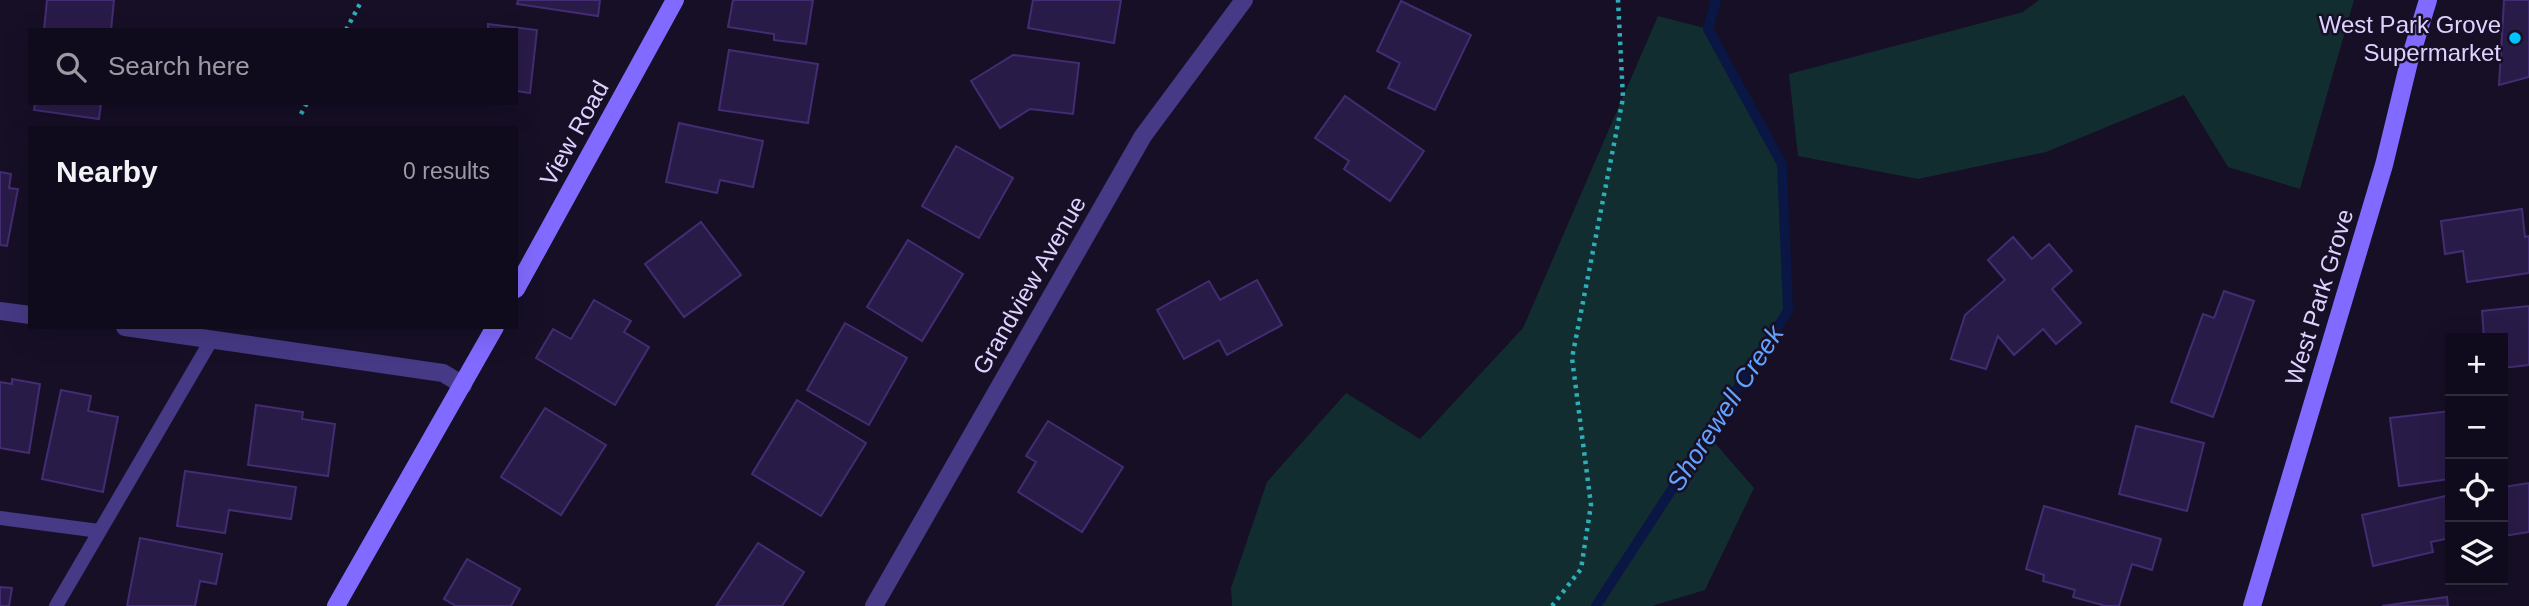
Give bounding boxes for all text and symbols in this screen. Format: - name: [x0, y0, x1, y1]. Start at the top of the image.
- place label: West Park Grove Supermarket: [2319, 11, 2501, 66]
- search box: [28, 28, 518, 105]
- marker: West Park Grove Supermarket: [2507, 30, 2523, 46]
- icon: search: [52, 48, 90, 86]
- text: Search here: [108, 51, 250, 81]
- street label: View Road: [534, 76, 614, 190]
- text: Nearby: [56, 155, 158, 188]
- text: 0 results: [403, 158, 490, 184]
- street label: Grandview Avenue: [967, 191, 1091, 379]
- street label: West Park Grove: [2279, 206, 2359, 388]
- water label: Shorewell Creek: [1660, 318, 1791, 496]
- map controls: [2445, 333, 2508, 585]
- button: +: [2445, 333, 2508, 396]
- button: −: [2445, 396, 2508, 459]
- button: locate: [2445, 459, 2508, 522]
- button: layers: [2445, 522, 2508, 585]

